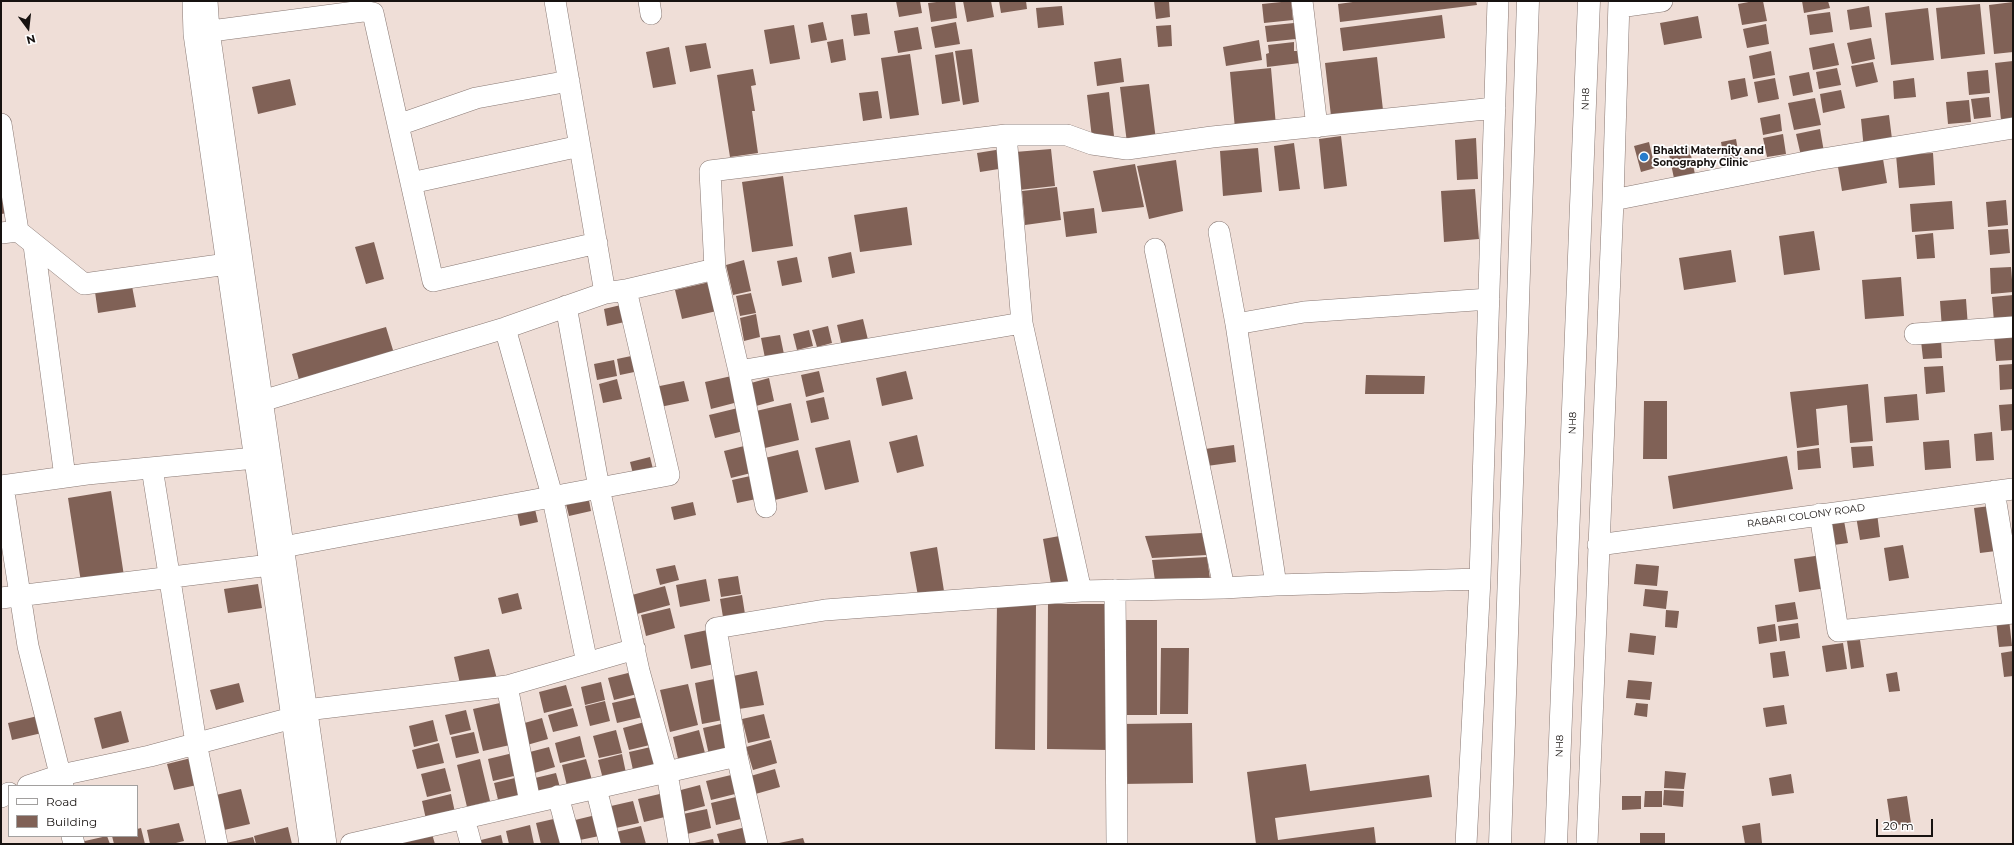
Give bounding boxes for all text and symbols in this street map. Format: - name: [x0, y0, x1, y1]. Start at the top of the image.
- north arrow: [8, 8, 48, 48]
- text: N: [25, 32, 37, 48]
- street label: NH8: [1580, 87, 1592, 111]
- place label: Bhakti Maternity and Sonography Clinic: [1653, 145, 1764, 168]
- marker: Bhakti Maternity and Sonography Clinic: [1638, 151, 1650, 163]
- street label: NH8: [1567, 411, 1579, 435]
- street label: RABARI COLONY ROAD: [1746, 502, 1866, 530]
- street label: NH8: [1554, 734, 1566, 758]
- legend: [8, 785, 138, 837]
- text: Road: [46, 794, 77, 809]
- scale bar: [1878, 811, 1935, 837]
- text: Building: [46, 814, 97, 829]
- text: 20 m: [1883, 818, 1914, 833]

